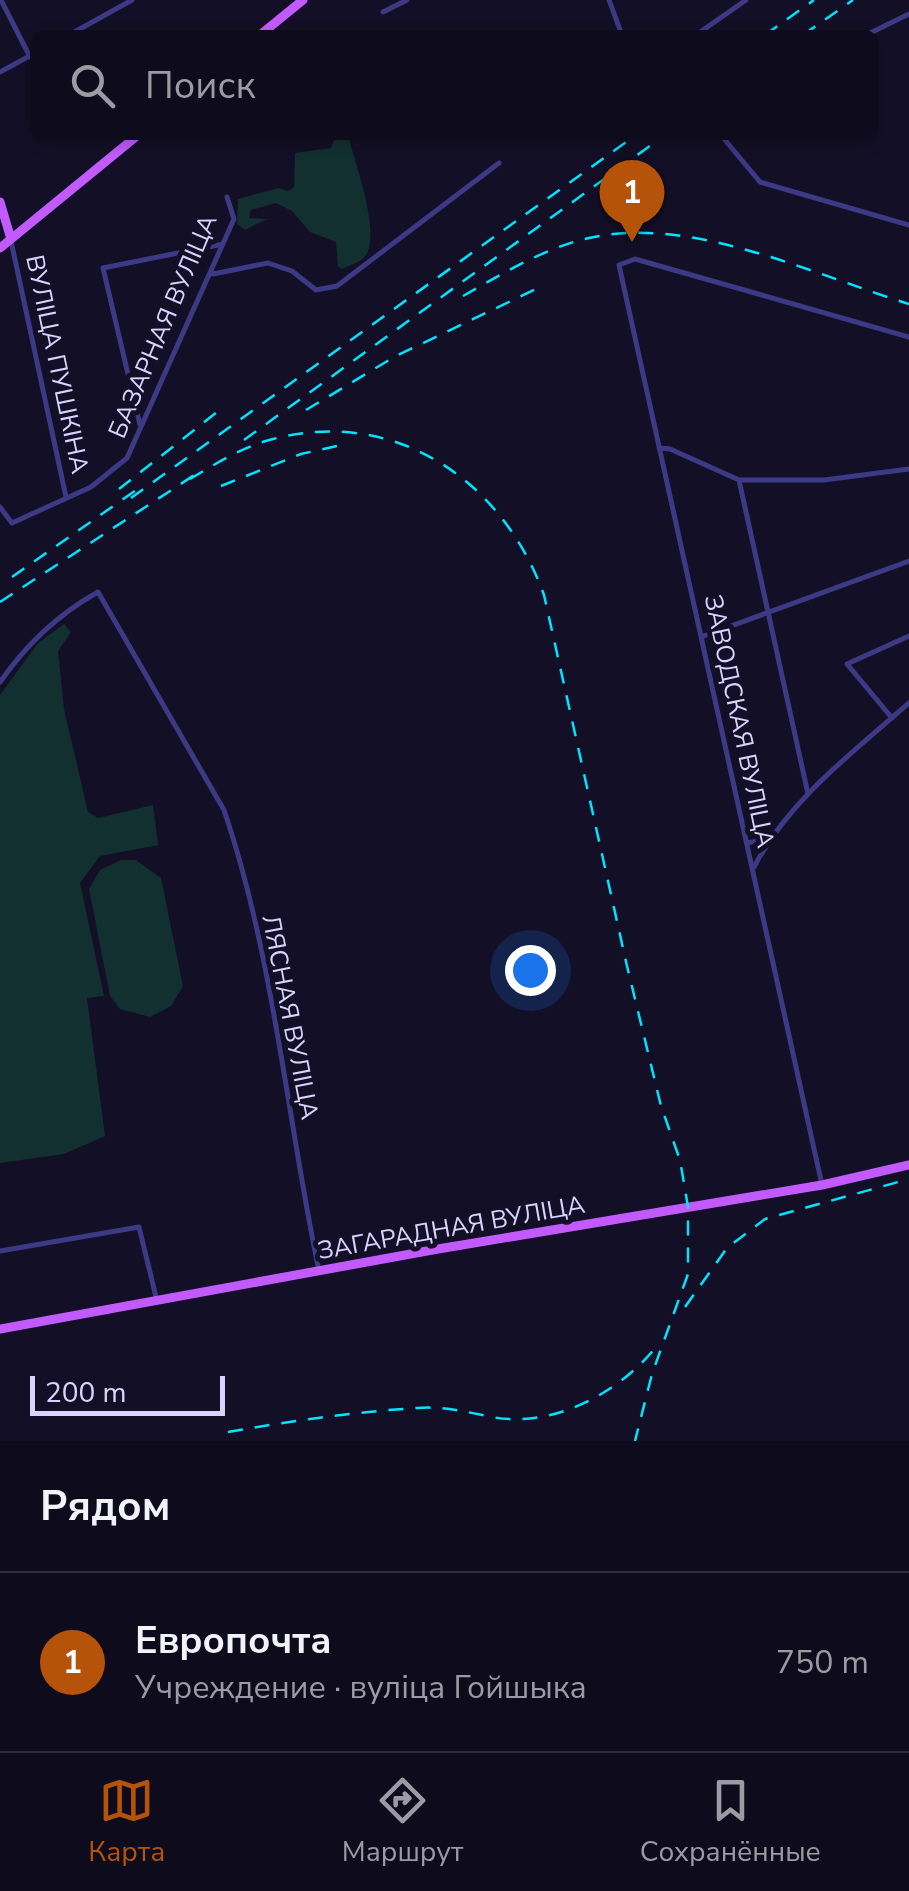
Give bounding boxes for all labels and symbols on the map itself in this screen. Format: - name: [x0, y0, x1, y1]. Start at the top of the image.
- pin: 1: [600, 160, 664, 242]
- street label: БАЗАРНАЯ ВУЛІЦА: [100, 209, 225, 444]
- street label: ВУЛІЦА ПУШКІНА: [17, 252, 97, 477]
- street label: ЗАВОДСКАЯ ВУЛІЦА: [696, 592, 782, 851]
- street label: ЛЯСНАЯ ВУЛІЦА: [254, 912, 327, 1122]
- your location: [505, 945, 556, 996]
- street label: ЗАГАРАДНАЯ ВУЛІЦА: [315, 1188, 587, 1268]
- scale bar: [30, 1371, 225, 1416]

